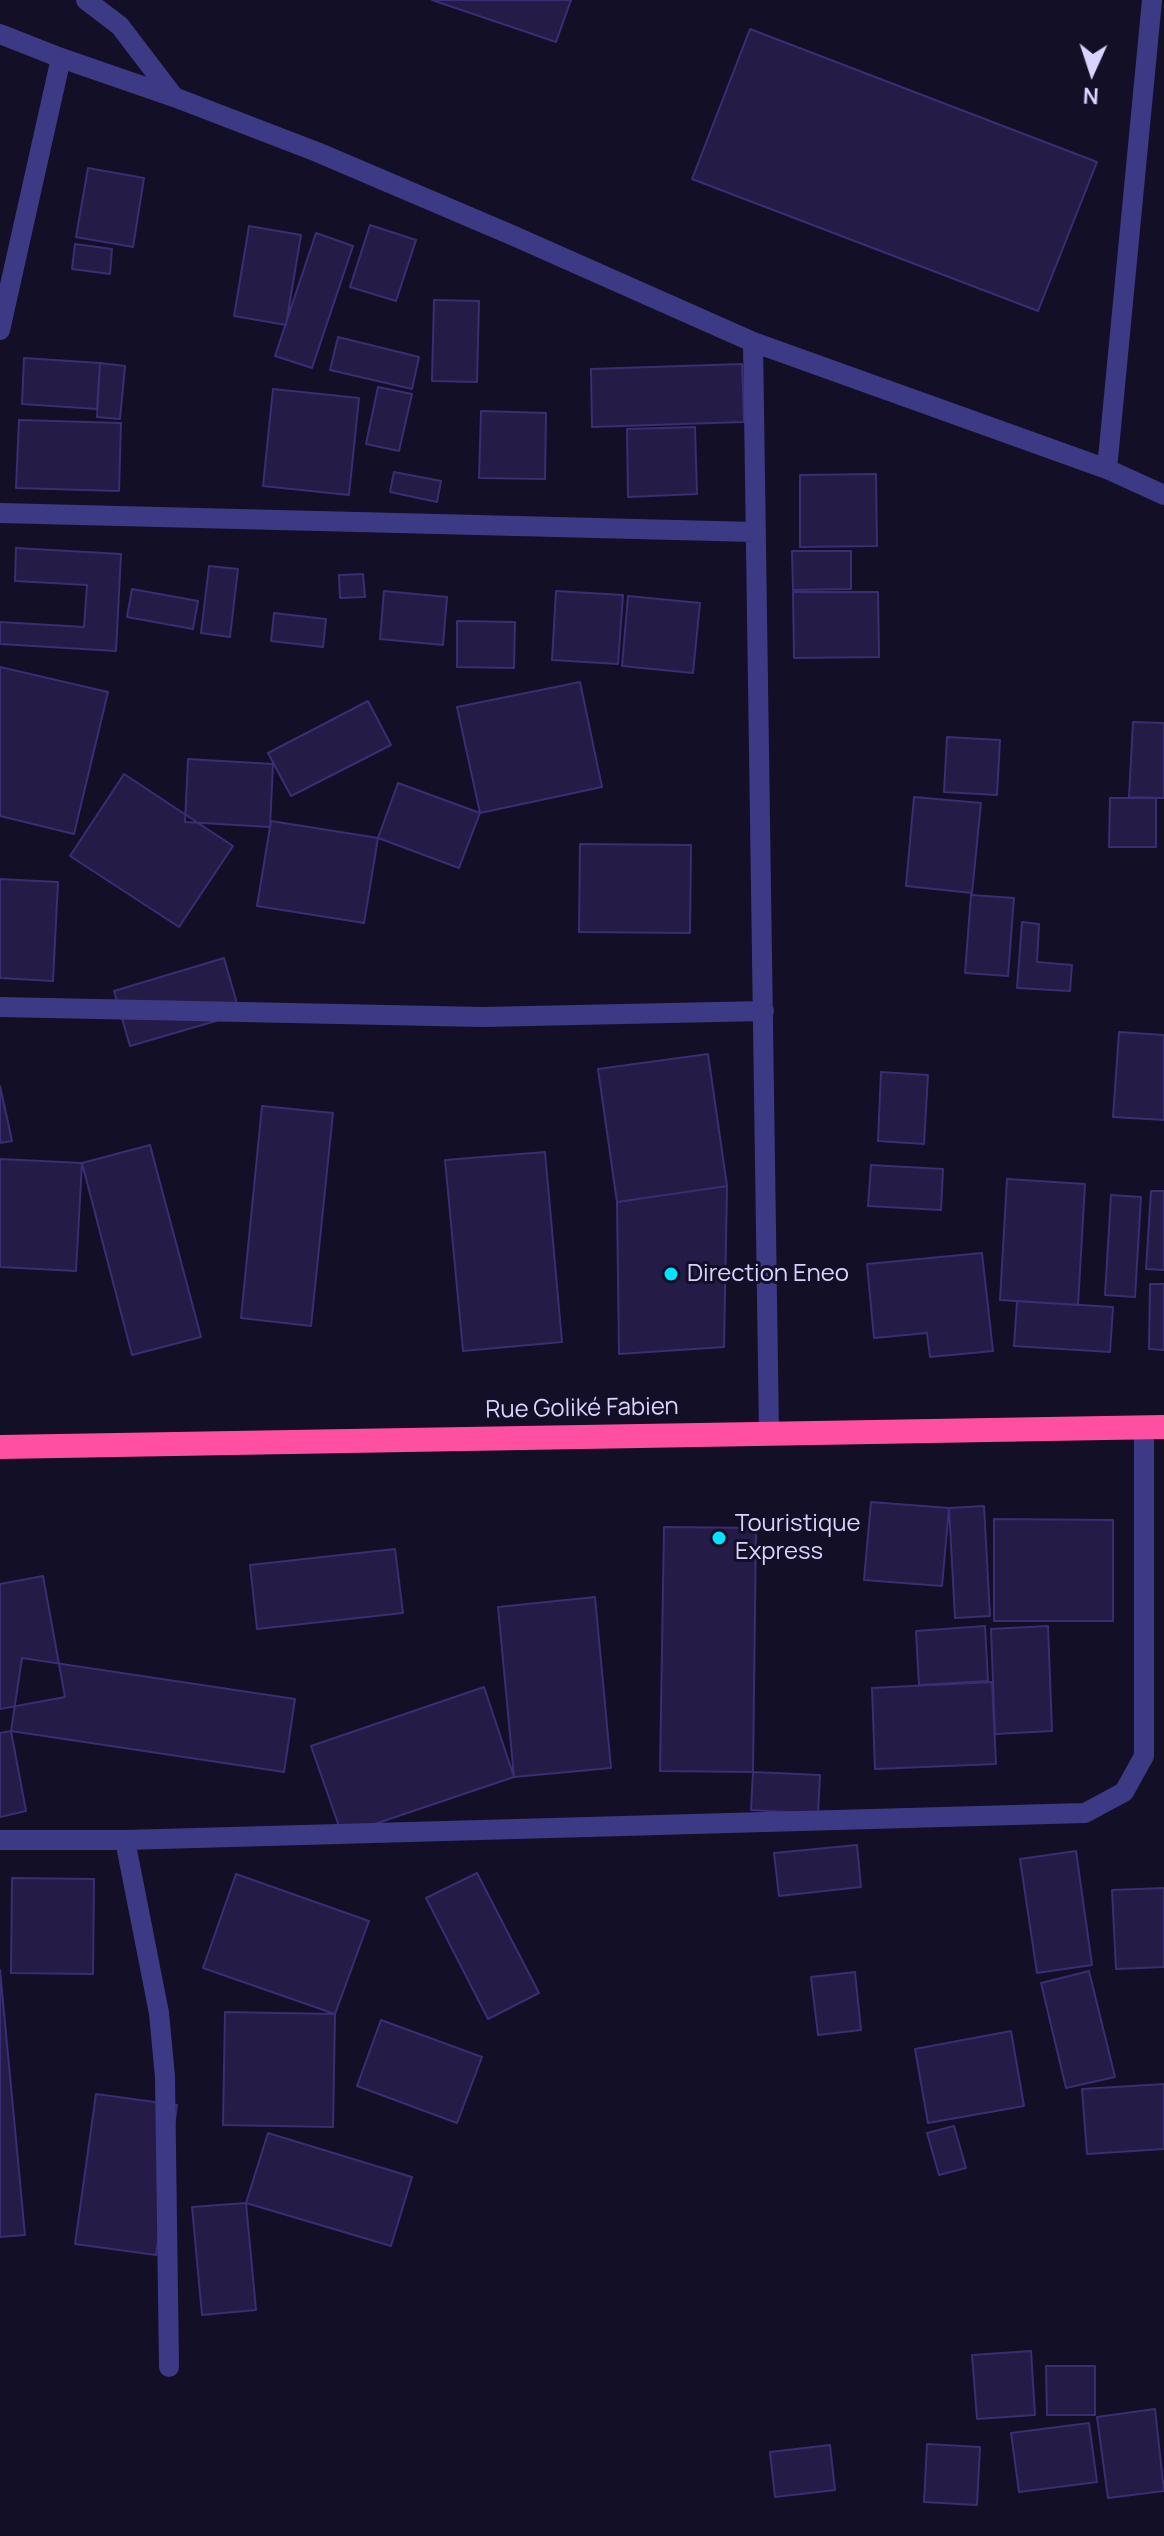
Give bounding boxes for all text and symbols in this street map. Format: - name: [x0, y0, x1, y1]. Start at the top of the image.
- north arrow: [1052, 32, 1132, 112]
- text: N: [1082, 81, 1099, 111]
- place label: Direction Eneo: [687, 1260, 849, 1288]
- marker: Direction Eneo: [662, 1265, 680, 1283]
- street label: Rue Goliké Fabien: [485, 1393, 679, 1425]
- place label: Touristique Express: [735, 1510, 860, 1566]
- marker: Touristique Express: [710, 1529, 728, 1547]

